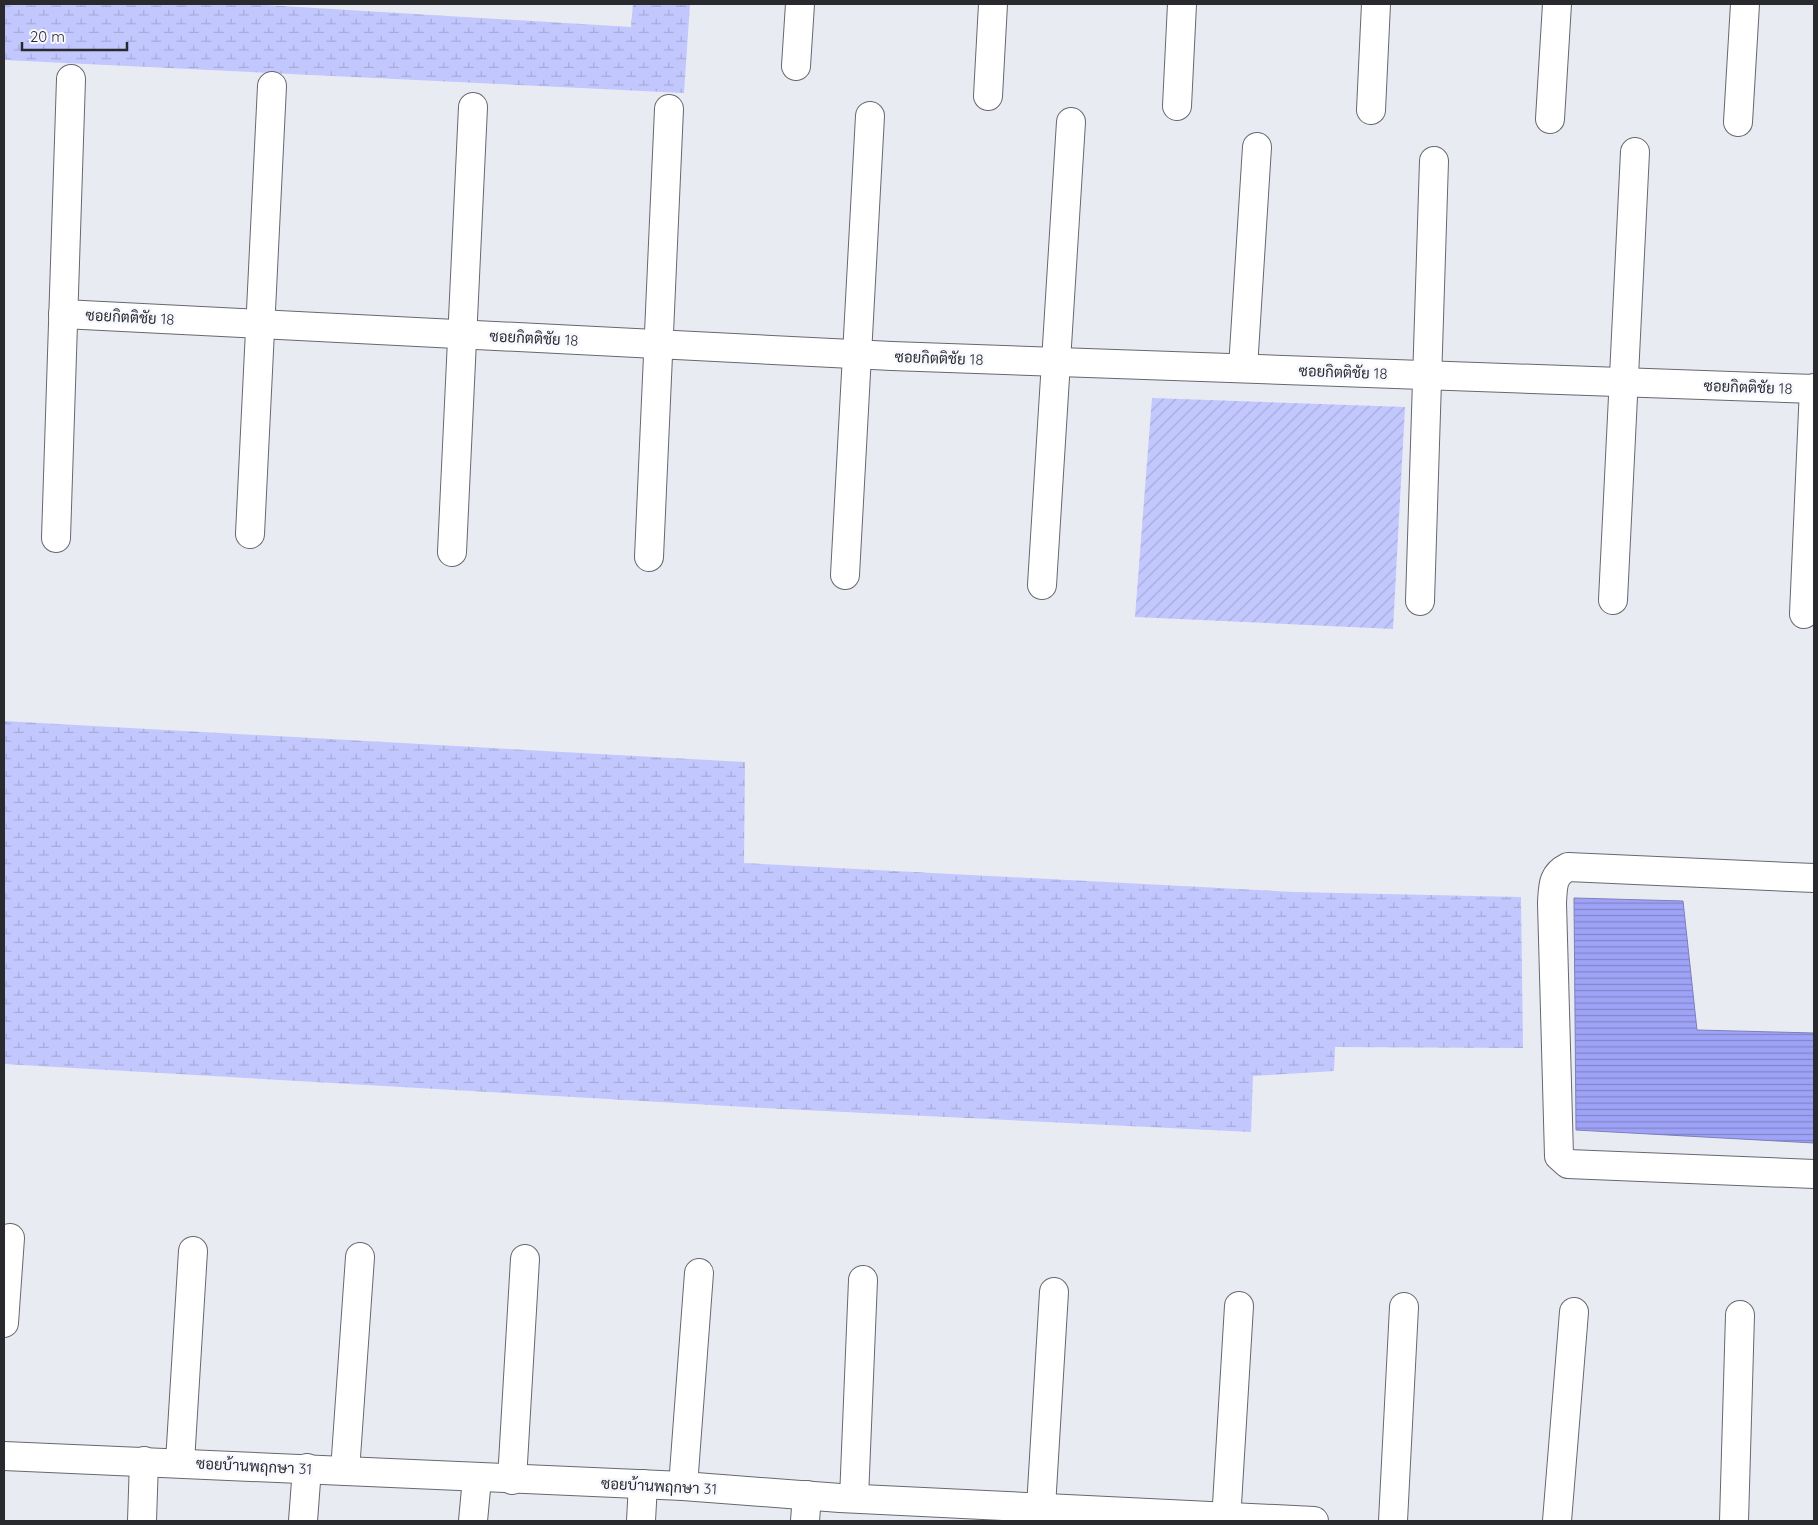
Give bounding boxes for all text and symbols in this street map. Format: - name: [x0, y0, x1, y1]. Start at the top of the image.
- scale bar: [22, 20, 128, 52]
- text: 20 m: [30, 27, 65, 46]
- street label: ซอยกิตติชัย 18: [85, 305, 175, 329]
- street label: ซอยกิตติชัย 18: [489, 326, 579, 350]
- street label: ซอยกิตติชัย 18: [894, 347, 984, 369]
- street label: ซอยกิตติชัย 18: [1298, 361, 1388, 383]
- street label: ซอยกิตติชัย 18: [1703, 376, 1793, 398]
- street label: ซอยบ้านพฤกษา 31: [195, 1453, 313, 1479]
- street label: ซอยบ้านพฤกษา 31: [600, 1473, 718, 1499]

